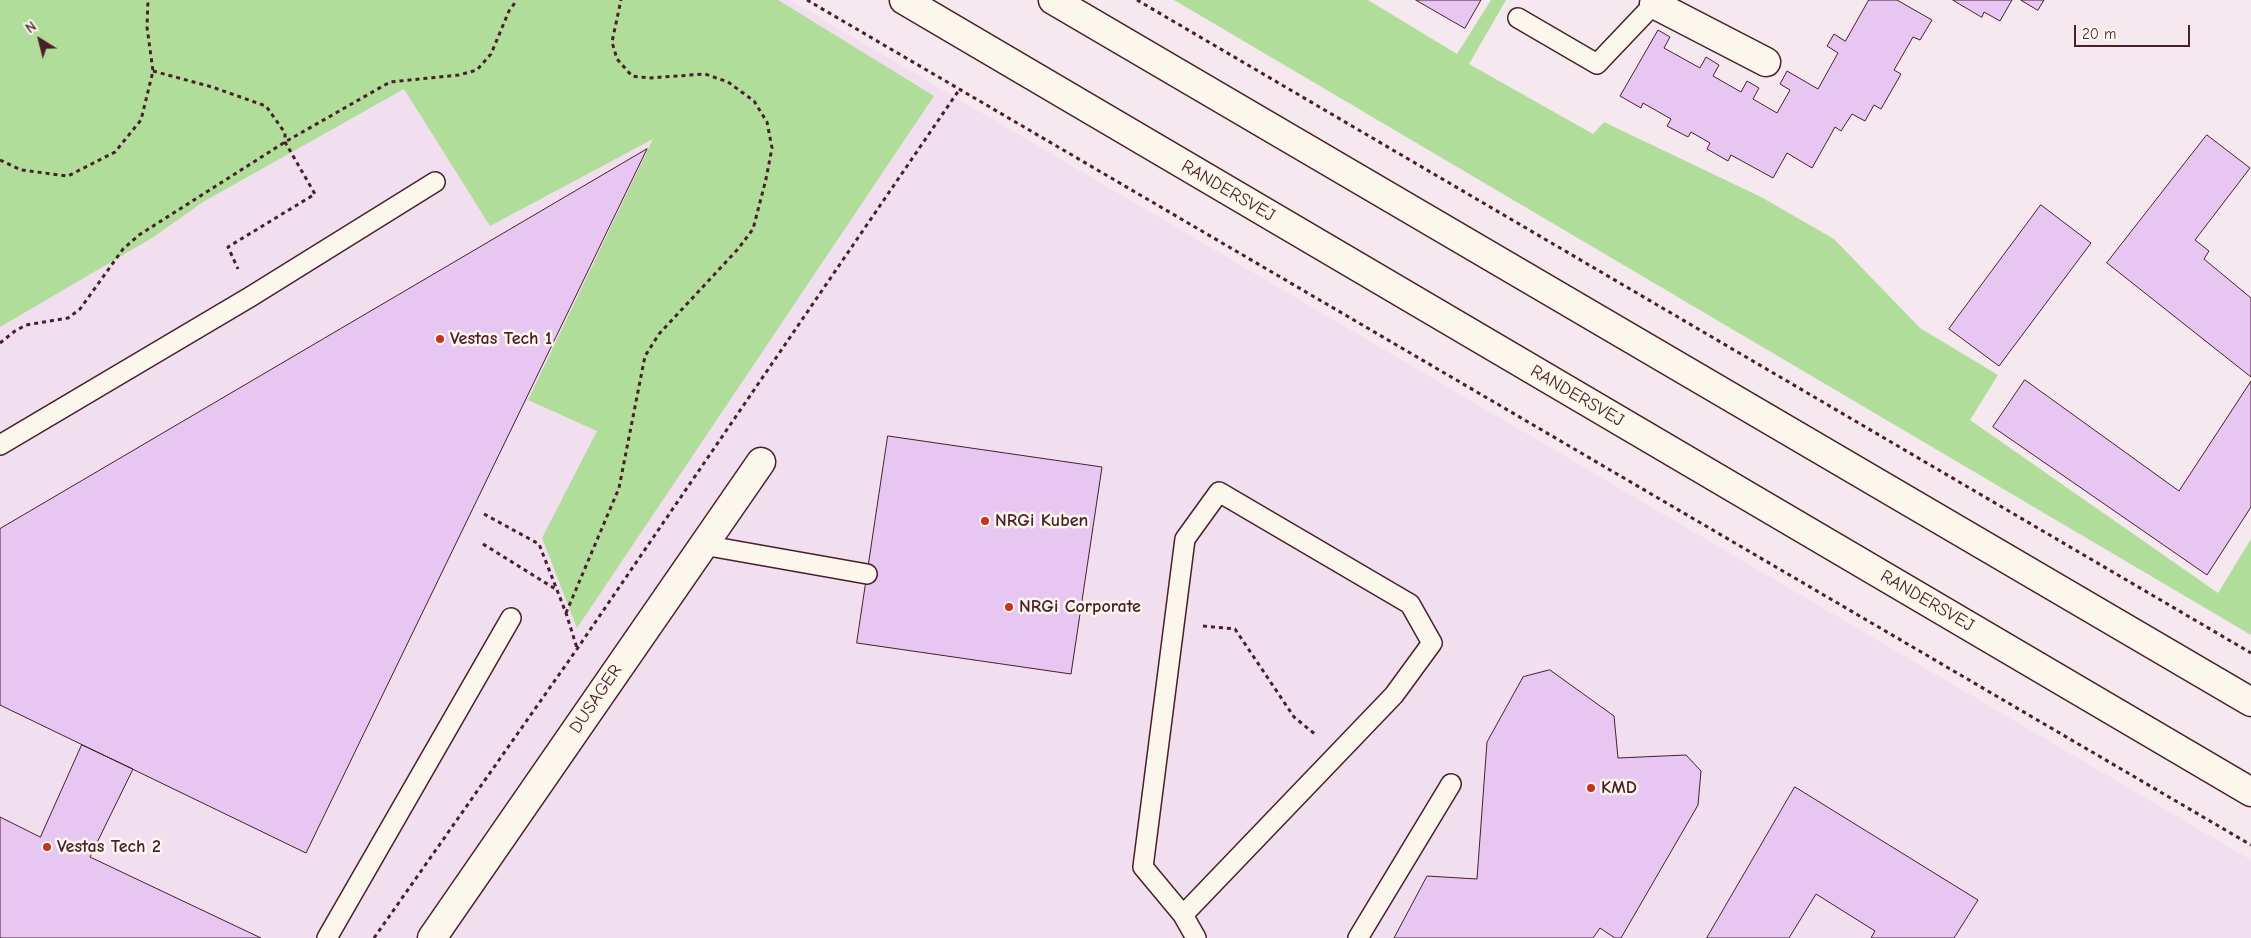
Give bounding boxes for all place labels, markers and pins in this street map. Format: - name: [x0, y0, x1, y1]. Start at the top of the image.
- place label: Vestas Tech 1: [450, 328, 552, 350]
- marker: Vestas Tech 1: [434, 333, 446, 345]
- place label: NRGi Kuben: [995, 510, 1088, 532]
- marker: NRGi Kuben: [979, 515, 991, 527]
- place label: NRGi Corporate: [1019, 596, 1141, 618]
- marker: NRGi Corporate: [1003, 601, 1015, 613]
- place label: KMD: [1601, 777, 1637, 799]
- marker: KMD: [1585, 782, 1597, 794]
- place label: Vestas Tech 2: [57, 836, 161, 858]
- marker: Vestas Tech 2: [41, 841, 53, 853]

